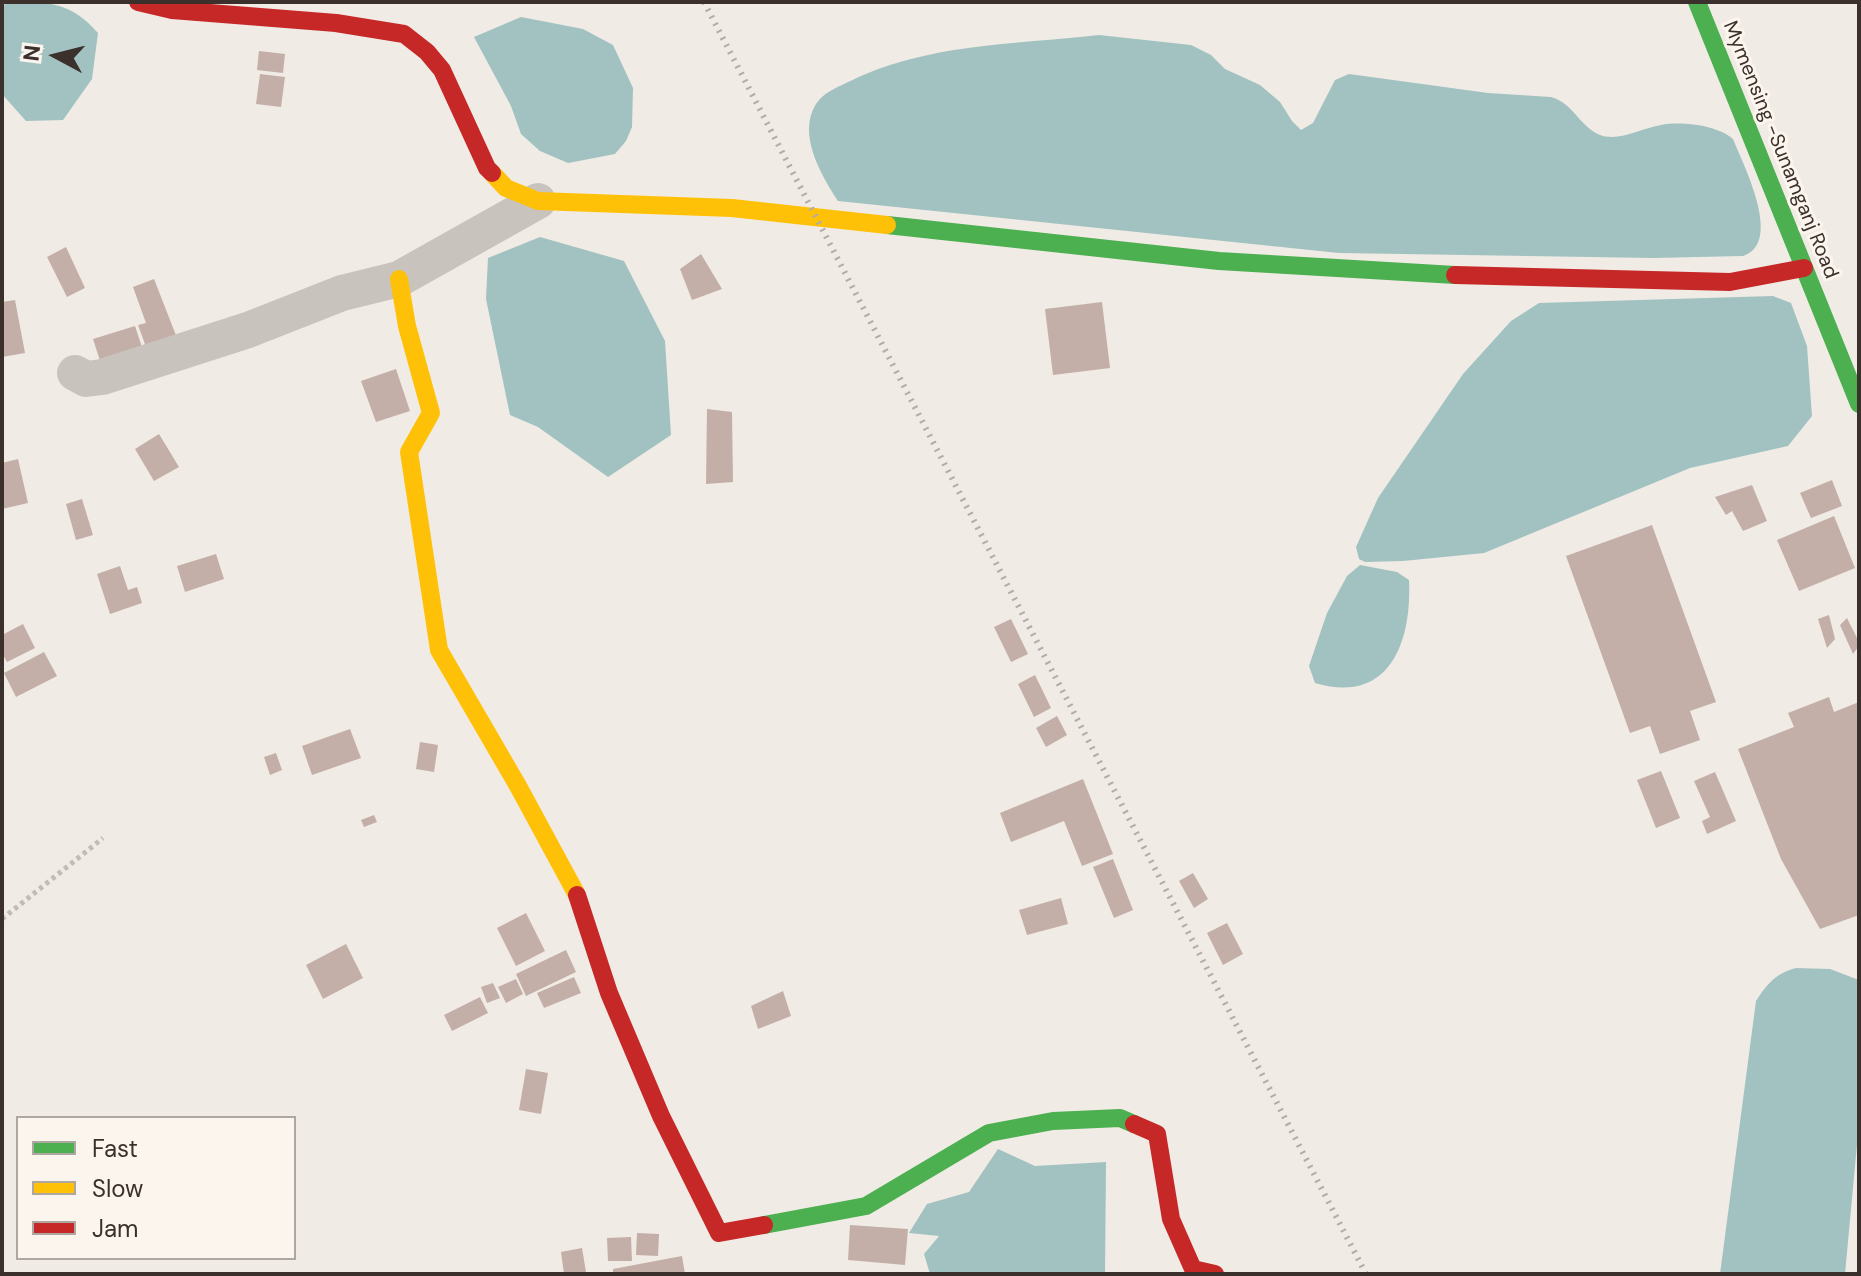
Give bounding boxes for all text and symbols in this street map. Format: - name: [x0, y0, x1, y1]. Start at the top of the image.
- north arrow: [16, 16, 96, 96]
- street label: Mymensing -Sunamganj Road: [1717, 18, 1843, 282]
- text: N: [16, 43, 47, 63]
- legend: [16, 1116, 296, 1260]
- text: Fast: [92, 1133, 138, 1164]
- text: Slow: [92, 1173, 143, 1204]
- text: Jam: [92, 1213, 138, 1244]

